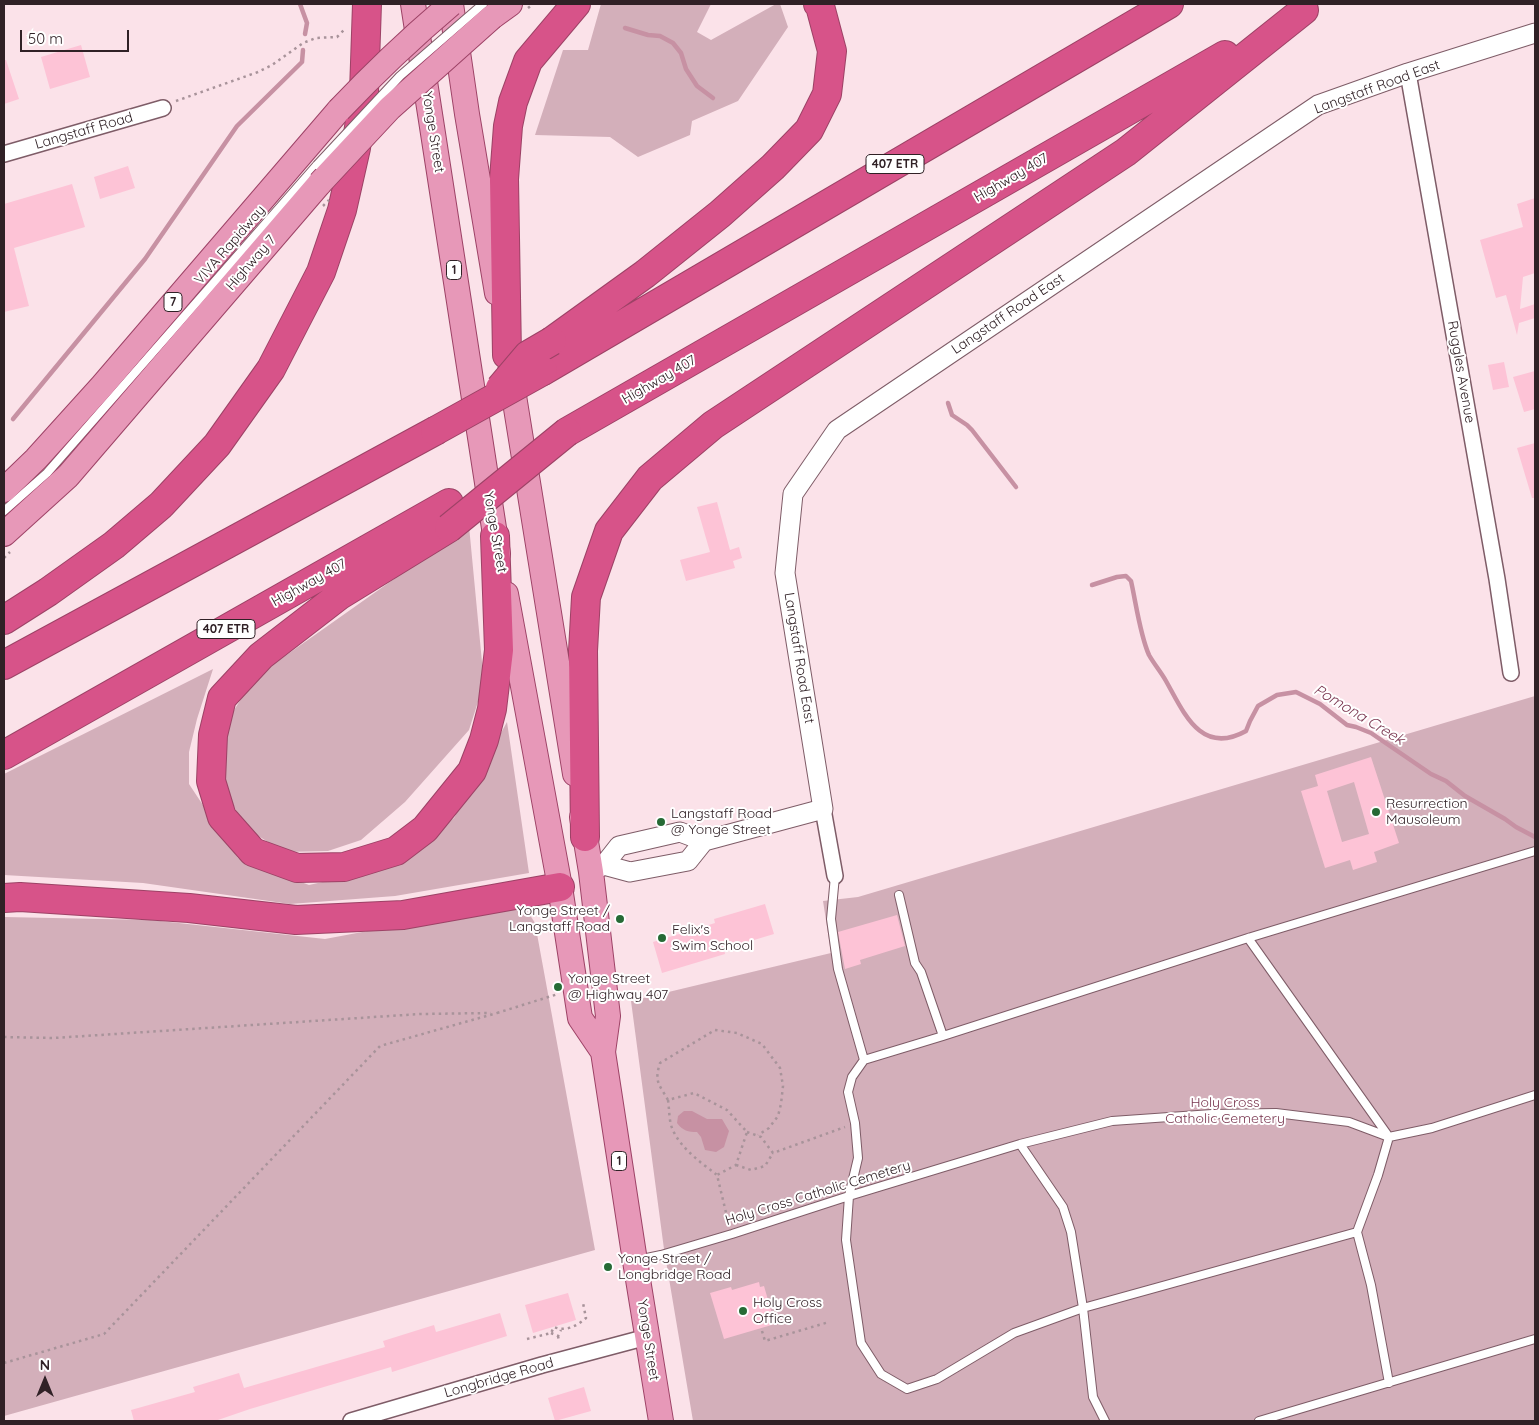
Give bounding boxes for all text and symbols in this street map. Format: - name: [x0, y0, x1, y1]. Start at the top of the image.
- scale bar: [22, 20, 131, 52]
- text: 50 m: [28, 29, 63, 48]
- street label: Langstaff Road East: [1312, 56, 1442, 118]
- street label: Yonge Street: [418, 90, 448, 174]
- street label: Langstaff Road: [33, 109, 135, 153]
- street label: Highway 407: [971, 150, 1051, 206]
- road number: 407 ETR: [866, 154, 924, 173]
- street label: VIVA Rapidway: [191, 202, 269, 288]
- street label: Highway 7: [222, 232, 280, 294]
- road number: 1: [446, 260, 462, 280]
- street label: Langstaff Road East: [948, 270, 1068, 358]
- road number: 7: [164, 292, 182, 312]
- street label: Ruggles Avenue: [1444, 319, 1478, 425]
- street label: Highway 407: [619, 352, 699, 408]
- street label: Yonge Street: [480, 490, 510, 574]
- street label: Highway 407: [269, 556, 349, 610]
- street label: Langstaff Road East: [780, 591, 818, 725]
- road number: 407 ETR: [197, 620, 255, 638]
- water label: Pomona Creek: [1310, 681, 1408, 749]
- place label: Resurrection Mausoleum: [1386, 796, 1468, 829]
- place label: Langstaff Road @ Yonge Street: [671, 806, 772, 839]
- marker: Resurrection Mausoleum: [1370, 806, 1382, 818]
- marker: Langstaff Road @ Yonge Street: [655, 816, 667, 828]
- place label: Yonge Street / Langstaff Road: [509, 903, 610, 936]
- marker: Yonge Street / Langstaff Road: [614, 913, 626, 925]
- place label: Felix's Swim School: [672, 922, 753, 954]
- marker: Felix's Swim School: [656, 932, 668, 944]
- place label: Yonge Street @ Highway 407: [568, 971, 668, 1004]
- marker: Yonge Street @ Highway 407: [552, 981, 564, 993]
- park label: Holy Cross Catholic Cemetery: [1165, 1095, 1285, 1128]
- road number: 1: [612, 1152, 626, 1170]
- street label: Holy Cross Catholic Cemetery: [723, 1157, 913, 1229]
- place label: Yonge Street / Longbridge Road: [618, 1251, 731, 1284]
- marker: Yonge Street / Longbridge Road: [602, 1261, 614, 1273]
- place label: Holy Cross Office: [753, 1295, 822, 1328]
- street label: Yonge Street: [633, 1298, 663, 1382]
- marker: Holy Cross Office: [737, 1305, 749, 1317]
- street label: Longbridge Road: [442, 1354, 556, 1402]
- north arrow: [20, 1355, 70, 1405]
- text: N: [40, 1356, 50, 1374]

